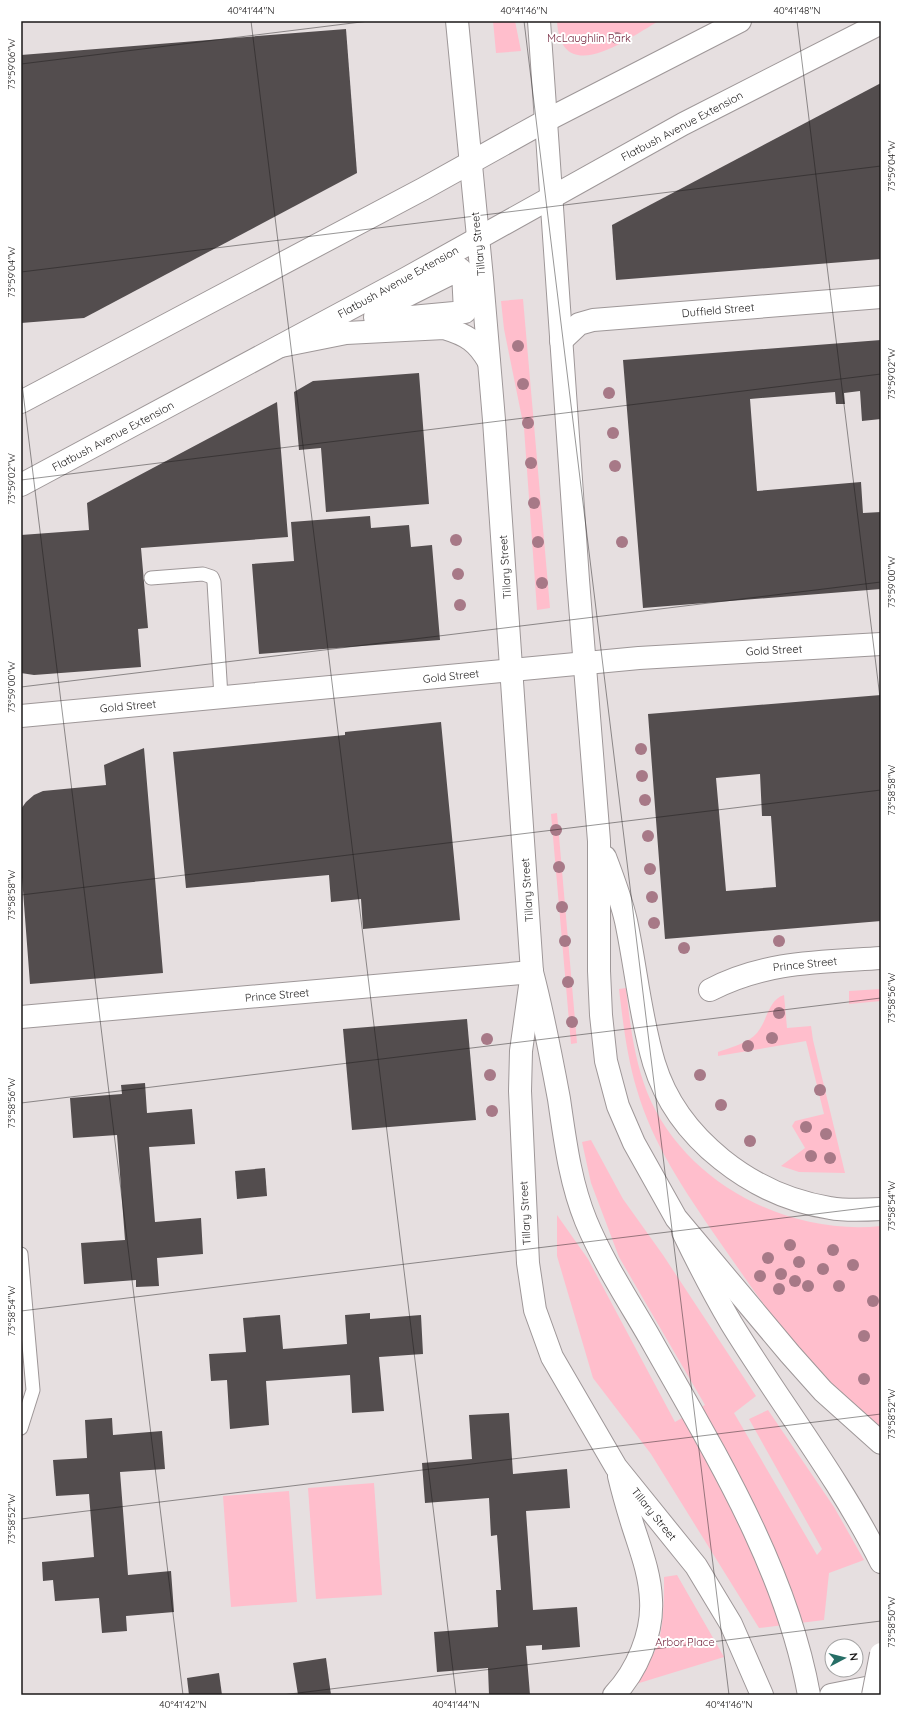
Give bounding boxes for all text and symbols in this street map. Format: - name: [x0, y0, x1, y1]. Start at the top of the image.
- text: 40°41'44"N: [227, 4, 275, 17]
- text: 40°41'46"N: [500, 4, 548, 17]
- text: 40°41'48"N: [773, 4, 821, 17]
- park label: McLaughlin Park: [547, 31, 631, 45]
- text: 73°59'06"W: [5, 38, 18, 90]
- street label: Flatbush Avenue Extension: [619, 88, 745, 164]
- text: 73°59'04"W: [885, 140, 898, 192]
- street label: Tillary Street: [468, 211, 488, 277]
- street label: Flatbush Avenue Extension: [335, 243, 461, 321]
- text: 73°59'04"W: [5, 246, 18, 298]
- street label: Duffield Street: [681, 300, 755, 320]
- text: 73°59'02"W: [885, 348, 898, 400]
- street label: Flatbush Avenue Extension: [50, 398, 176, 474]
- text: 73°59'02"W: [5, 453, 18, 505]
- street label: Tillary Street: [496, 534, 514, 600]
- text: 73°59'00"W: [885, 556, 898, 608]
- street label: Gold Street: [745, 642, 803, 658]
- text: 73°59'00"W: [5, 661, 18, 713]
- street label: Gold Street: [422, 666, 480, 686]
- street label: Gold Street: [99, 697, 157, 715]
- text: 73°58'58"W: [885, 764, 898, 815]
- street label: Tillary Street: [518, 857, 536, 923]
- text: 73°58'58"W: [5, 869, 18, 920]
- street label: Prince Street: [772, 954, 838, 974]
- text: 73°58'56"W: [885, 972, 898, 1023]
- street label: Prince Street: [244, 985, 310, 1005]
- text: 73°58'56"W: [5, 1077, 18, 1128]
- street label: Tillary Street: [516, 1180, 534, 1245]
- text: 73°58'54"W: [885, 1180, 898, 1231]
- text: 73°58'54"W: [5, 1285, 18, 1336]
- text: 73°58'52"W: [885, 1388, 898, 1439]
- street label: Tillary Street: [628, 1485, 680, 1544]
- text: 73°58'52"W: [5, 1493, 18, 1544]
- text: 73°58'50"W: [885, 1596, 898, 1648]
- park label: Arbor Place: [655, 1635, 715, 1649]
- north arrow: [824, 1638, 864, 1678]
- text: N: [846, 1652, 861, 1662]
- text: 40°41'42"N: [159, 1698, 207, 1711]
- text: 40°41'44"N: [432, 1698, 480, 1711]
- text: 40°41'46"N: [705, 1698, 753, 1711]

